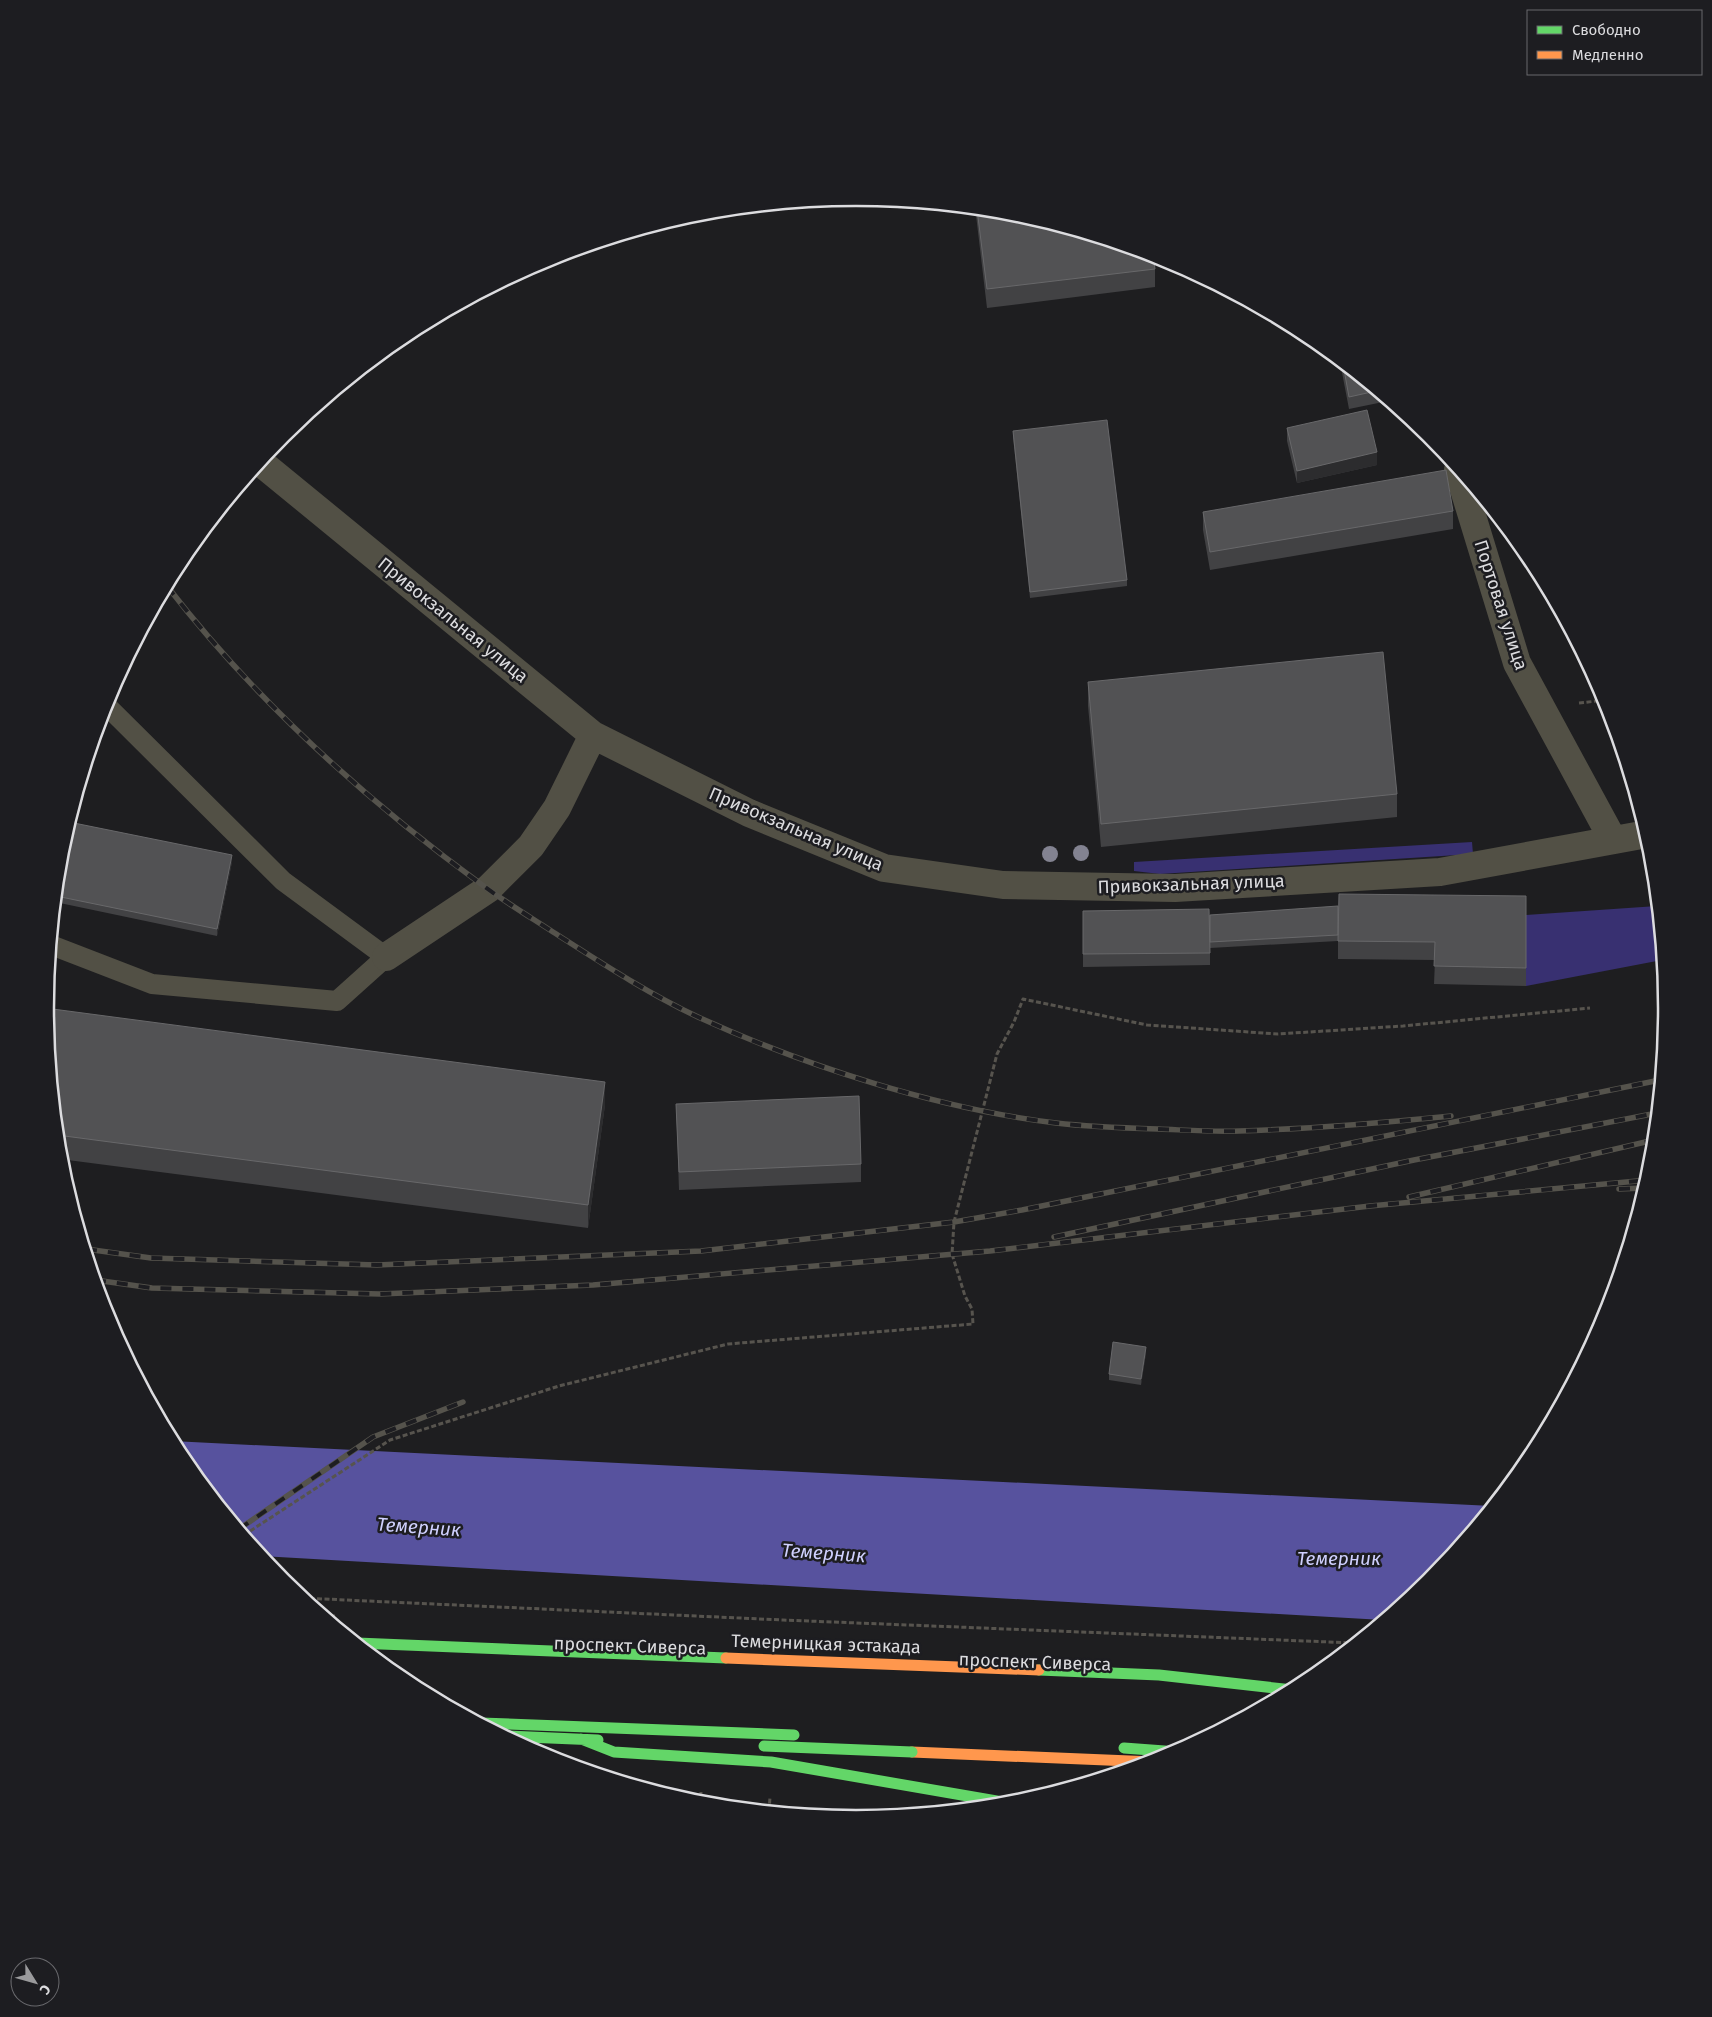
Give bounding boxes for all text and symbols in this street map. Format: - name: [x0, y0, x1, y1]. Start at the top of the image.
- legend: [1527, 10, 1702, 75]
- text: Свободно: [1572, 21, 1641, 39]
- text: Медленно: [1572, 46, 1644, 64]
- street label: Портовая улица: [1470, 537, 1532, 673]
- street label: Привокзальная улица: [373, 553, 533, 687]
- street label: Привокзальная улица: [706, 782, 886, 876]
- street label: Привокзальная улица: [1097, 870, 1285, 898]
- water label: Темерник: [376, 1513, 462, 1541]
- water label: Темерник: [781, 1539, 867, 1567]
- water label: Темерник: [1297, 1547, 1381, 1570]
- street label: Темерницкая эстакада: [731, 1630, 921, 1658]
- street label: проспект Сиверса: [553, 1632, 707, 1660]
- street label: проспект Сиверса: [958, 1648, 1112, 1676]
- north arrow: [10, 1957, 60, 2007]
- text: С: [36, 1981, 54, 1998]

